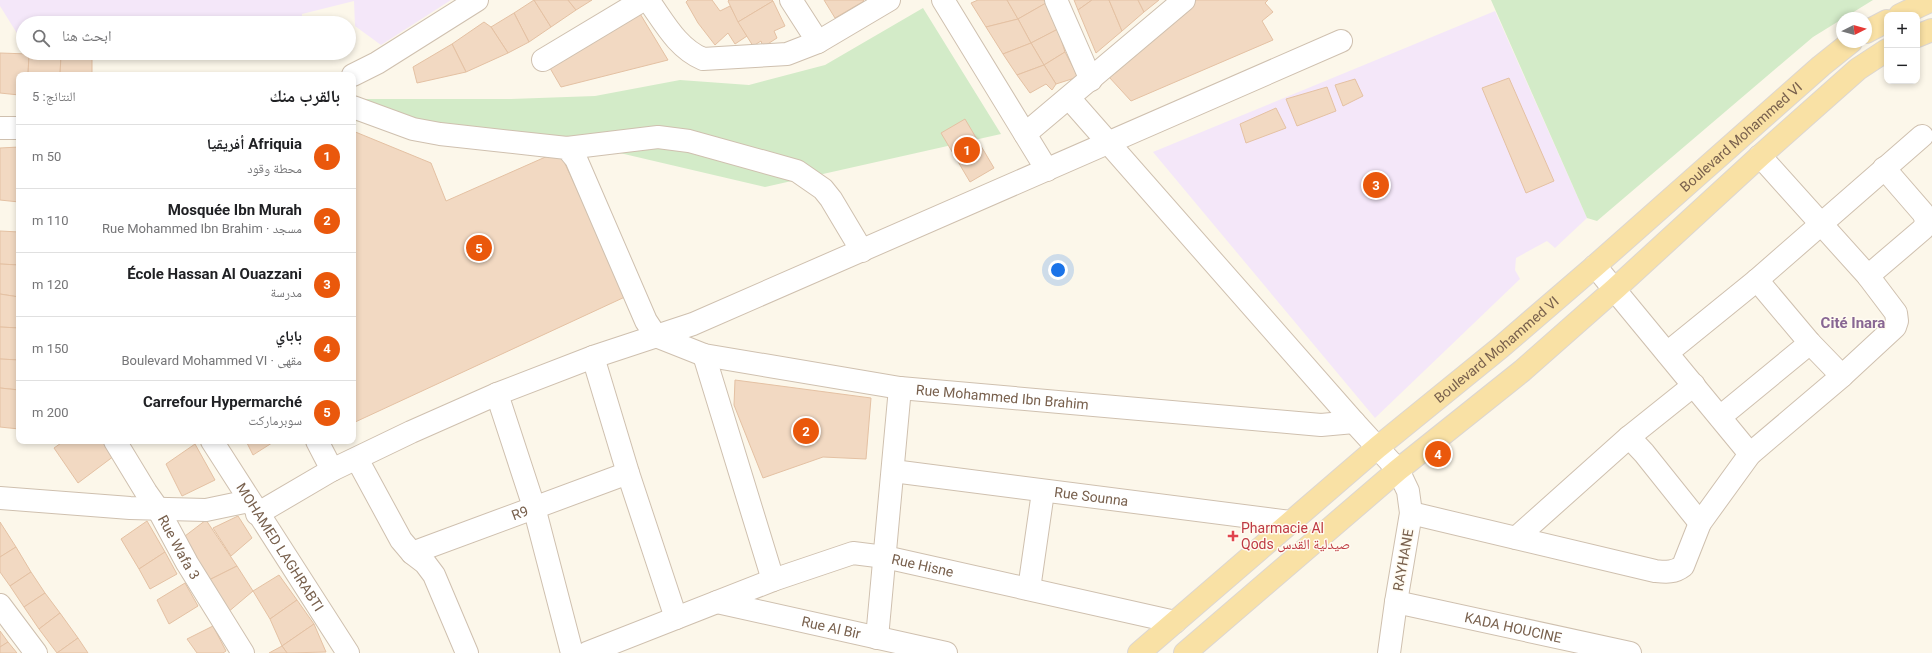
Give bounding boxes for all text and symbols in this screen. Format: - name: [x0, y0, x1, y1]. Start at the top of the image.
- north arrow: [1836, 12, 1872, 48]
- map controls: [1884, 12, 1920, 84]
- button: +: [1884, 12, 1920, 48]
- search box: [16, 16, 356, 60]
- icon: search: [30, 27, 52, 49]
- text: ابحث هنا: [62, 27, 111, 45]
- button: −: [1884, 48, 1920, 84]
- street label: Boulevard Mohammed VI: [1677, 79, 1805, 195]
- text: بالقرب منك: [269, 86, 340, 106]
- text: النتائج: 5: [32, 89, 76, 104]
- text: Afriquia أفريقيا: [207, 135, 302, 153]
- pin: 1: [954, 135, 980, 165]
- text: 50 m: [32, 149, 61, 164]
- text: 1: [323, 149, 331, 164]
- text: محطة وقود: [247, 161, 302, 176]
- pin: 3: [1363, 170, 1389, 200]
- text: Mosquée Ibn Murah: [168, 201, 302, 219]
- text: 110 m: [32, 213, 69, 228]
- text: 2: [323, 213, 331, 228]
- text: مسجد · Rue Mohammed Ibn Brahim: [102, 221, 302, 236]
- pin: 5: [466, 233, 492, 263]
- your location: [1048, 260, 1068, 280]
- text: École Hassan Al Ouazzani: [127, 265, 302, 283]
- text: 120 m: [32, 277, 69, 292]
- text: 3: [323, 277, 331, 292]
- text: مدرسة: [270, 285, 302, 300]
- street label: Boulevard Mohammed VI: [1431, 293, 1562, 406]
- district label: Cité Inara: [1821, 314, 1885, 332]
- text: باباي: [276, 327, 302, 345]
- text: 150 m: [32, 341, 69, 356]
- text: 4: [323, 341, 331, 356]
- text: مقهى · Boulevard Mohammed VI: [121, 353, 302, 368]
- street label: Rue Mohammed Ibn Brahim: [915, 381, 1089, 413]
- text: Carrefour Hypermarché: [143, 393, 302, 411]
- text: 200 m: [32, 405, 69, 420]
- text: 5: [323, 405, 331, 420]
- text: سوبرماركت: [248, 413, 302, 428]
- pin: 2: [793, 416, 819, 446]
- pin: 4: [1425, 439, 1451, 469]
- street label: MOHAMED LAGHRABTI: [233, 480, 327, 614]
- street label: Rue Sounna: [1053, 484, 1129, 509]
- street label: R9: [509, 503, 530, 523]
- street label: Rue Wafa 3: [155, 512, 203, 582]
- place label: Pharmacie Al Qods صيدلية القدس: [1241, 520, 1350, 553]
- street label: RAYHANE: [1390, 528, 1416, 592]
- marker: Pharmacie Al Qods صيدلية القدس: [1228, 531, 1238, 541]
- street label: Rue Hisne: [890, 551, 955, 580]
- street label: KADA HOUCINE: [1463, 609, 1563, 646]
- street label: Rue Al Bir: [800, 613, 863, 642]

